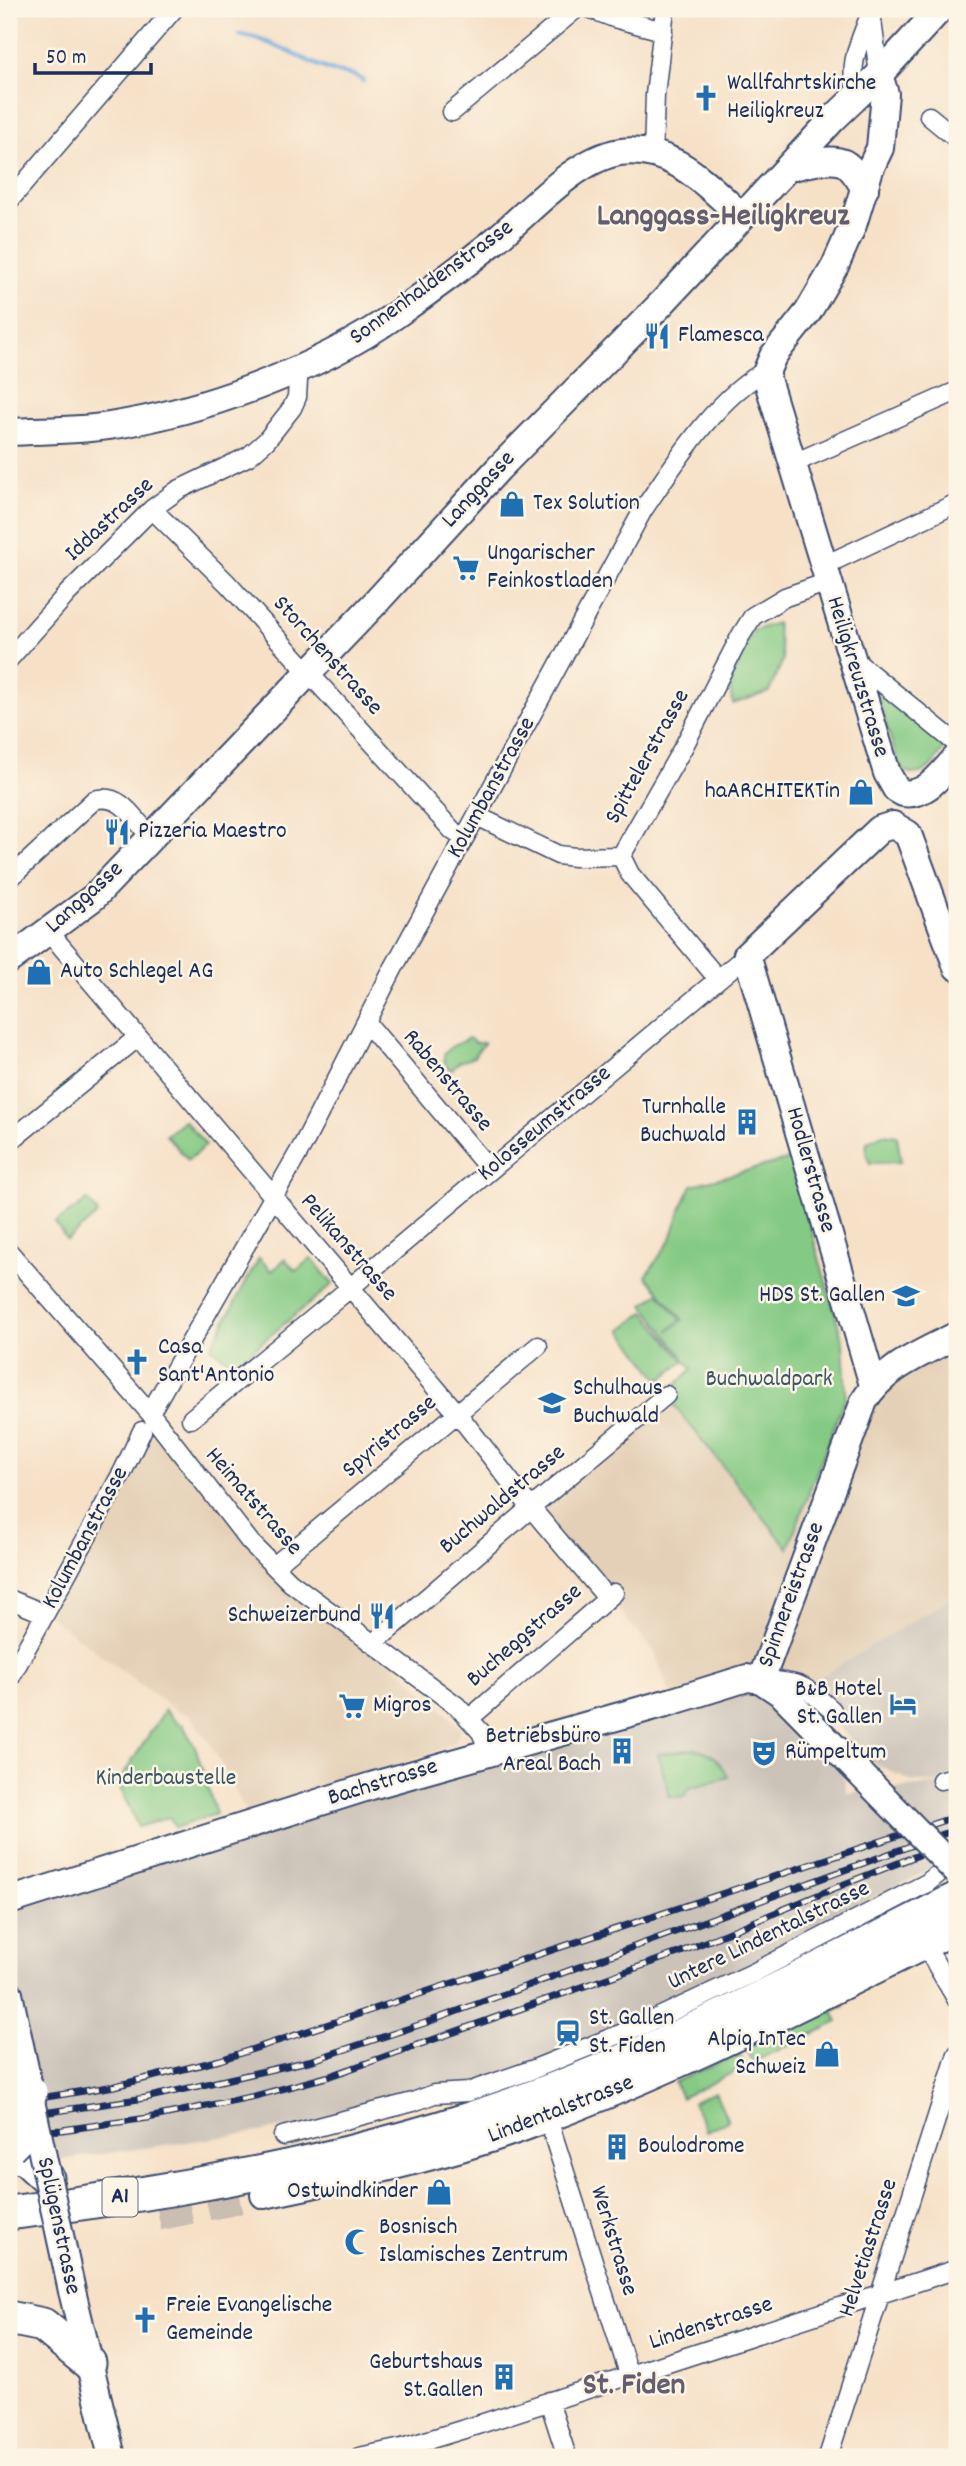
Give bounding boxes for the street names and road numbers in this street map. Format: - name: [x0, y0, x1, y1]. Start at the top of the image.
- street label: Sonnenhaldenstrasse: [343, 212, 521, 354]
- street label: Langgasse: [434, 444, 524, 536]
- street label: Iddastrasse: [58, 470, 162, 570]
- street label: Storchenstrasse: [264, 588, 390, 724]
- street label: Heiligkreuzstrasse: [816, 592, 898, 762]
- street label: Spittelerstrasse: [597, 683, 699, 831]
- street label: Kolumbanstrasse: [439, 711, 545, 865]
- street label: Langgasse: [38, 854, 132, 942]
- street label: Rabenstrasse: [394, 1022, 500, 1140]
- street label: Kolosseumstrasse: [471, 1058, 619, 1190]
- street label: Hodlerstrasse: [776, 1103, 844, 1237]
- street label: Pelikanstrasse: [291, 1186, 405, 1310]
- street label: Spyristrasse: [335, 1387, 445, 1487]
- street label: Buchwaldstrasse: [432, 1437, 574, 1563]
- street label: Heimatstrasse: [196, 1440, 310, 1564]
- street label: Kolumbanstrasse: [34, 1461, 138, 1615]
- street label: Spinnereistrasse: [750, 1518, 834, 1672]
- street label: Bucheggstrasse: [460, 1576, 590, 1696]
- street label: Bachstrasse: [324, 1750, 442, 1816]
- street label: Untere Lindentalstrasse: [662, 1872, 876, 2000]
- street label: Lindentalstrasse: [483, 2067, 639, 2153]
- street label: Splügenstrasse: [27, 2154, 89, 2298]
- street label: Helvetiastrasse: [831, 2174, 907, 2322]
- road number: A1: [102, 2178, 138, 2216]
- street label: Werkstrasse: [580, 2182, 646, 2300]
- street label: Lindenstrasse: [645, 2288, 777, 2360]

